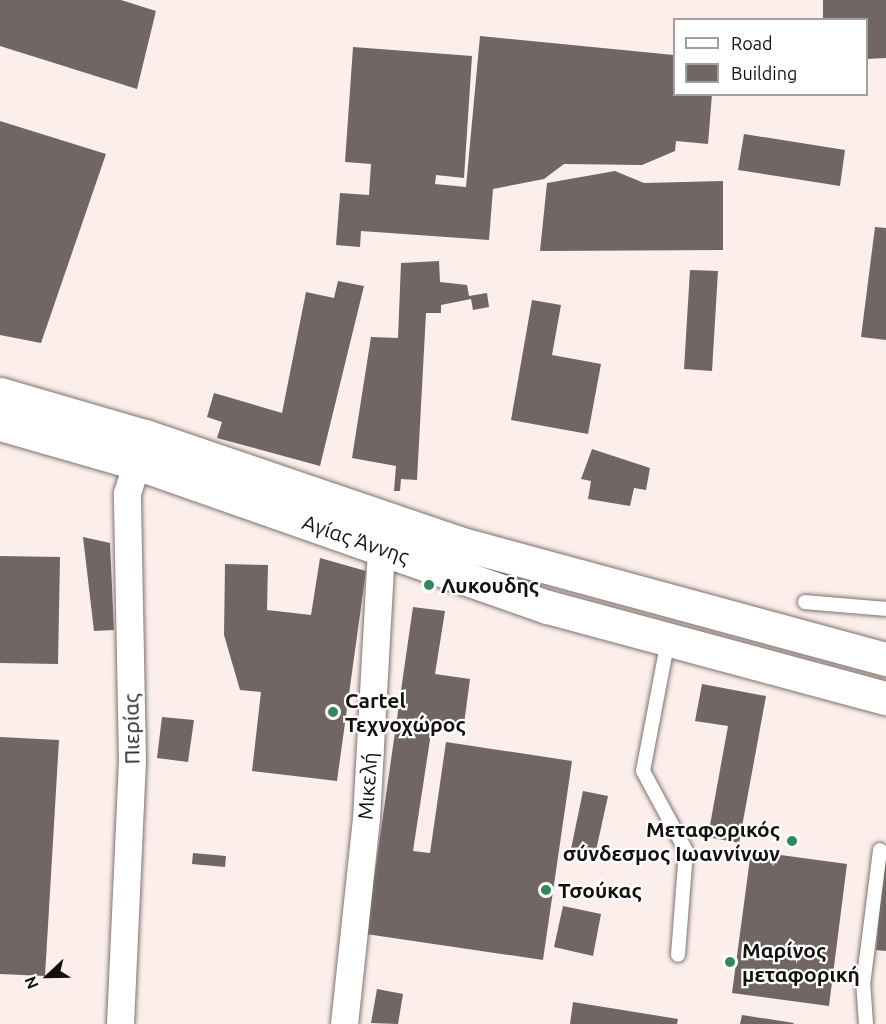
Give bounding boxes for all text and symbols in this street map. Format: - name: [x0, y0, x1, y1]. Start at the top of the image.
- legend: [673, 18, 868, 96]
- text: Road: [731, 33, 773, 53]
- text: Building: [731, 63, 797, 83]
- street label: Αγίας Άννης: [299, 509, 413, 569]
- place label: Λυκουδης: [441, 572, 539, 598]
- marker: Λυκουδης: [422, 578, 436, 592]
- place label: Cartel Τεχνοχώρος: [345, 687, 466, 737]
- street label: Πιερίας: [118, 693, 144, 765]
- marker: Cartel Τεχνοχώρος: [326, 705, 340, 719]
- street label: Μικελή: [352, 751, 382, 821]
- place label: Μεταφορικός σύνδεσμος Ιωαννίνων: [563, 816, 780, 866]
- marker: Μεταφορικός σύνδεσμος Ιωαννίνων: [785, 834, 799, 848]
- place label: Τσούκας: [558, 877, 642, 903]
- marker: Τσούκας: [539, 883, 553, 897]
- place label: Μαρίνος μεταφορική: [742, 937, 860, 987]
- north arrow: [18, 946, 78, 1006]
- marker: Μαρίνος μεταφορική: [723, 955, 737, 969]
- text: N: [21, 974, 42, 992]

